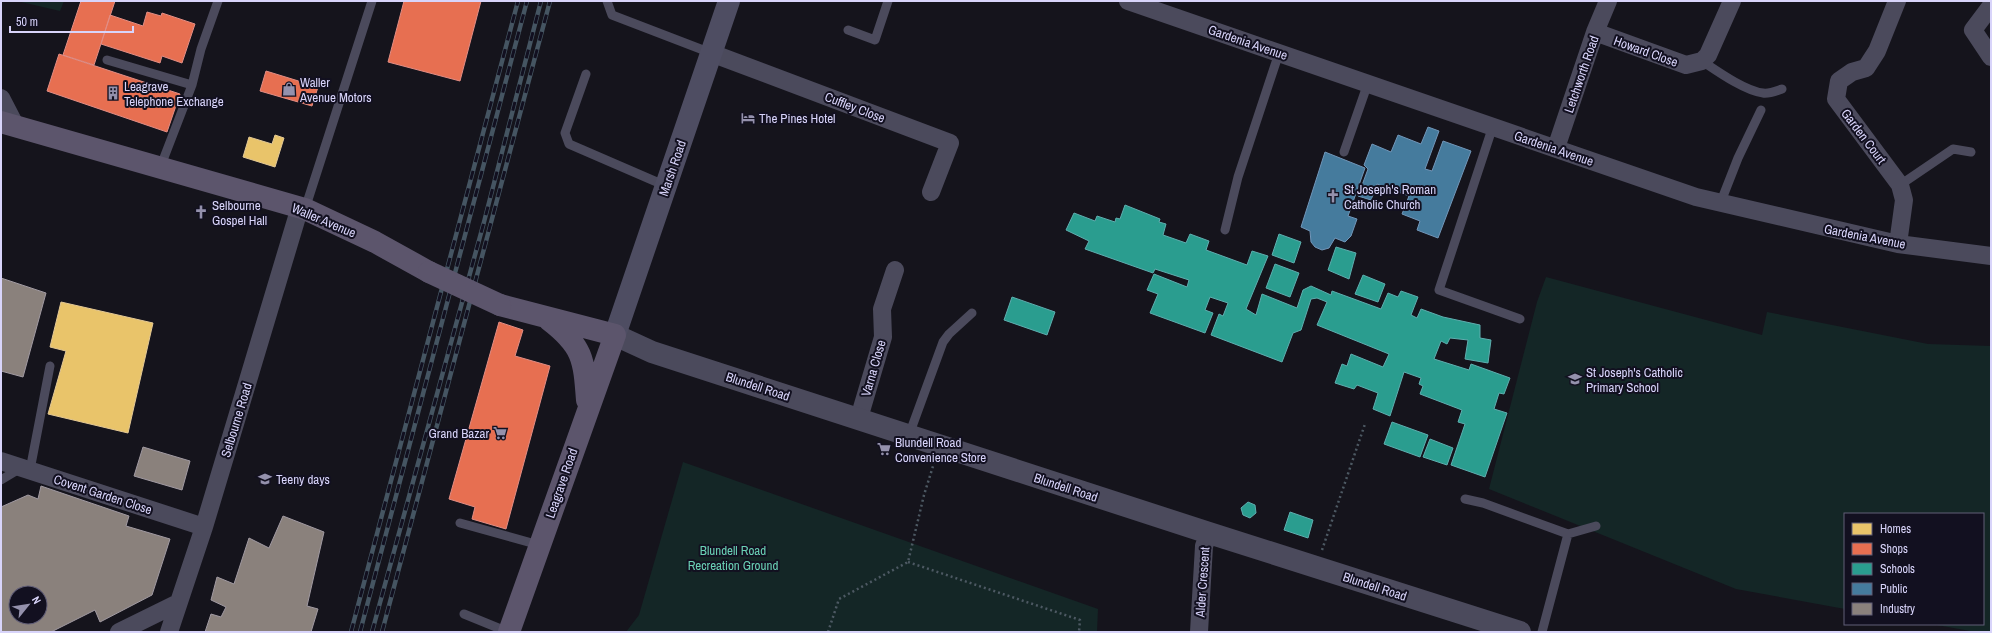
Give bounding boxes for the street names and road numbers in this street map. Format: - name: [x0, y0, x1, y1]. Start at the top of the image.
- street label: Gardenia Avenue: [1206, 21, 1290, 64]
- street label: Howard Close: [1611, 32, 1680, 71]
- street label: Letchworth Road: [1560, 33, 1603, 115]
- street label: Cuffley Close: [822, 88, 887, 127]
- street label: Garden Court: [1837, 105, 1890, 167]
- street label: Gardenia Avenue: [1512, 127, 1596, 170]
- street label: Marsh Road: [655, 138, 690, 198]
- street label: Waller Avenue: [289, 199, 359, 242]
- street label: Gardenia Avenue: [1823, 220, 1907, 253]
- street label: Varna Close: [857, 338, 890, 398]
- street label: Blundell Road: [724, 368, 792, 405]
- street label: Selbourne Road: [217, 381, 256, 459]
- street label: Leagrave Road: [542, 446, 581, 520]
- street label: Blundell Road: [1032, 469, 1100, 506]
- street label: Covent Garden Close: [51, 471, 154, 518]
- street label: Alder Crescent: [1191, 546, 1213, 619]
- street label: Blundell Road: [1341, 568, 1409, 605]

